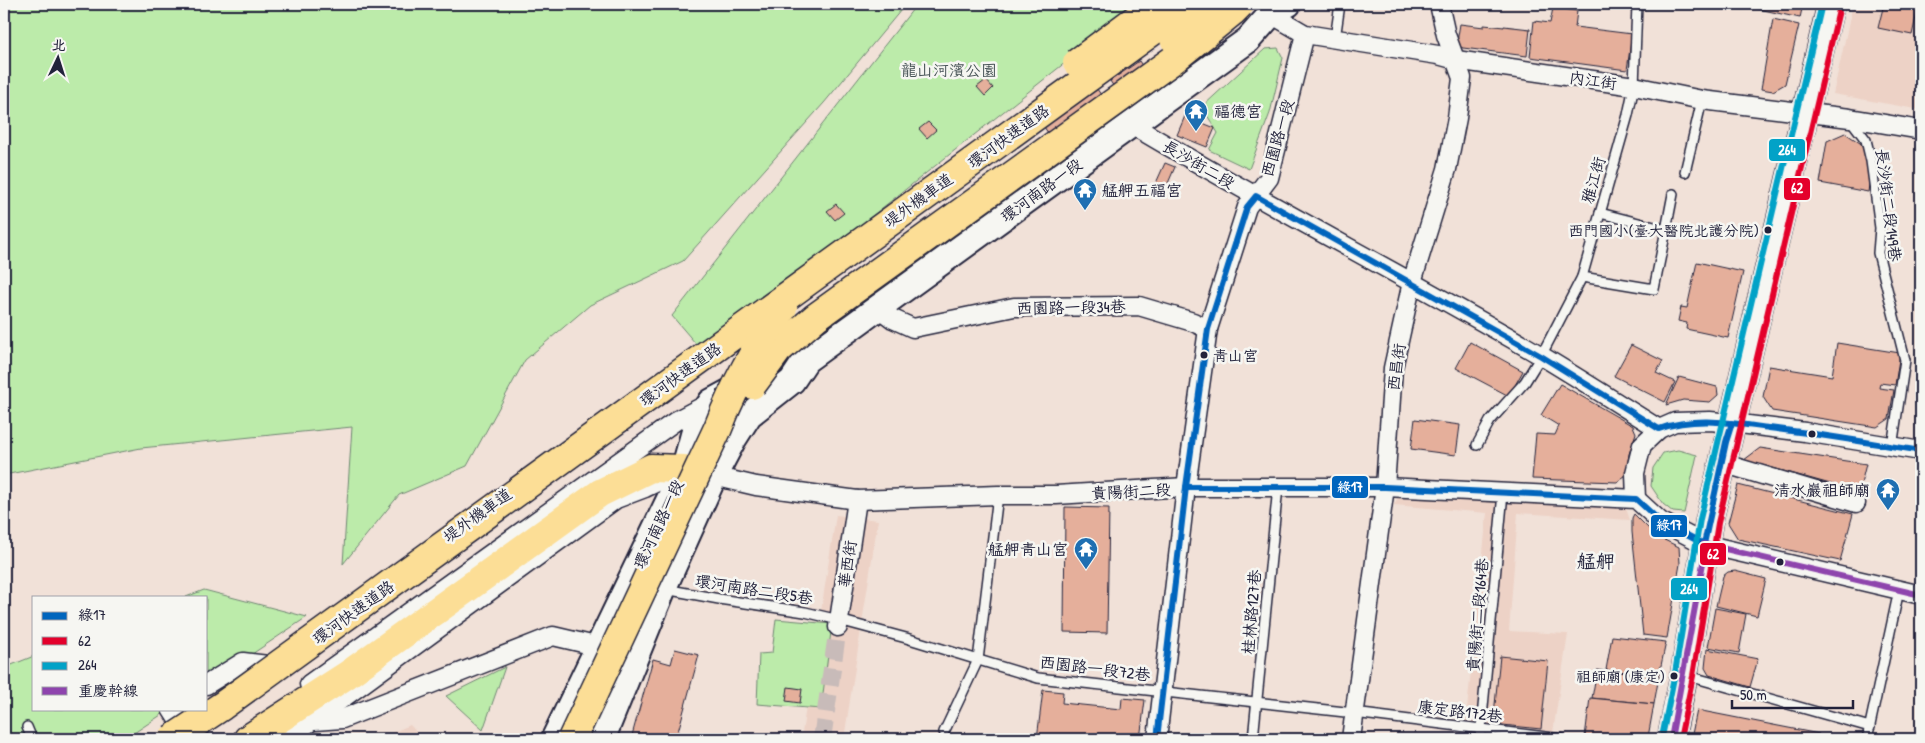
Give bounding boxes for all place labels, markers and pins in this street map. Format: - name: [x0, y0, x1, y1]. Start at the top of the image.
- temple icon: 福德宮: [1183, 98, 1209, 132]
- place label: 福德宮: [1214, 100, 1262, 122]
- temple icon: 艋舺五福宮: [1072, 177, 1098, 211]
- place label: 艋舺五福宮: [1102, 179, 1182, 201]
- place label: 西門國小(臺大醫院北護分院): [1569, 220, 1759, 241]
- marker: 西門國小(臺大醫院北護分院): [1763, 225, 1773, 235]
- place label: 青山宮: [1213, 345, 1258, 366]
- marker: 青山宮: [1199, 350, 1209, 360]
- unlabelled marker: [1807, 429, 1817, 439]
- temple icon: 清水巖祖師廟: [1875, 477, 1901, 511]
- place label: 清水巖祖師廟: [1774, 479, 1870, 501]
- temple icon: 艋舺青山宮: [1073, 536, 1099, 570]
- place label: 艋舺青山宮: [988, 538, 1068, 560]
- unlabelled marker: [1775, 557, 1785, 567]
- place label: 祖師廟 (康定): [1576, 666, 1665, 687]
- marker: 祖師廟 (康定): [1669, 671, 1679, 681]

